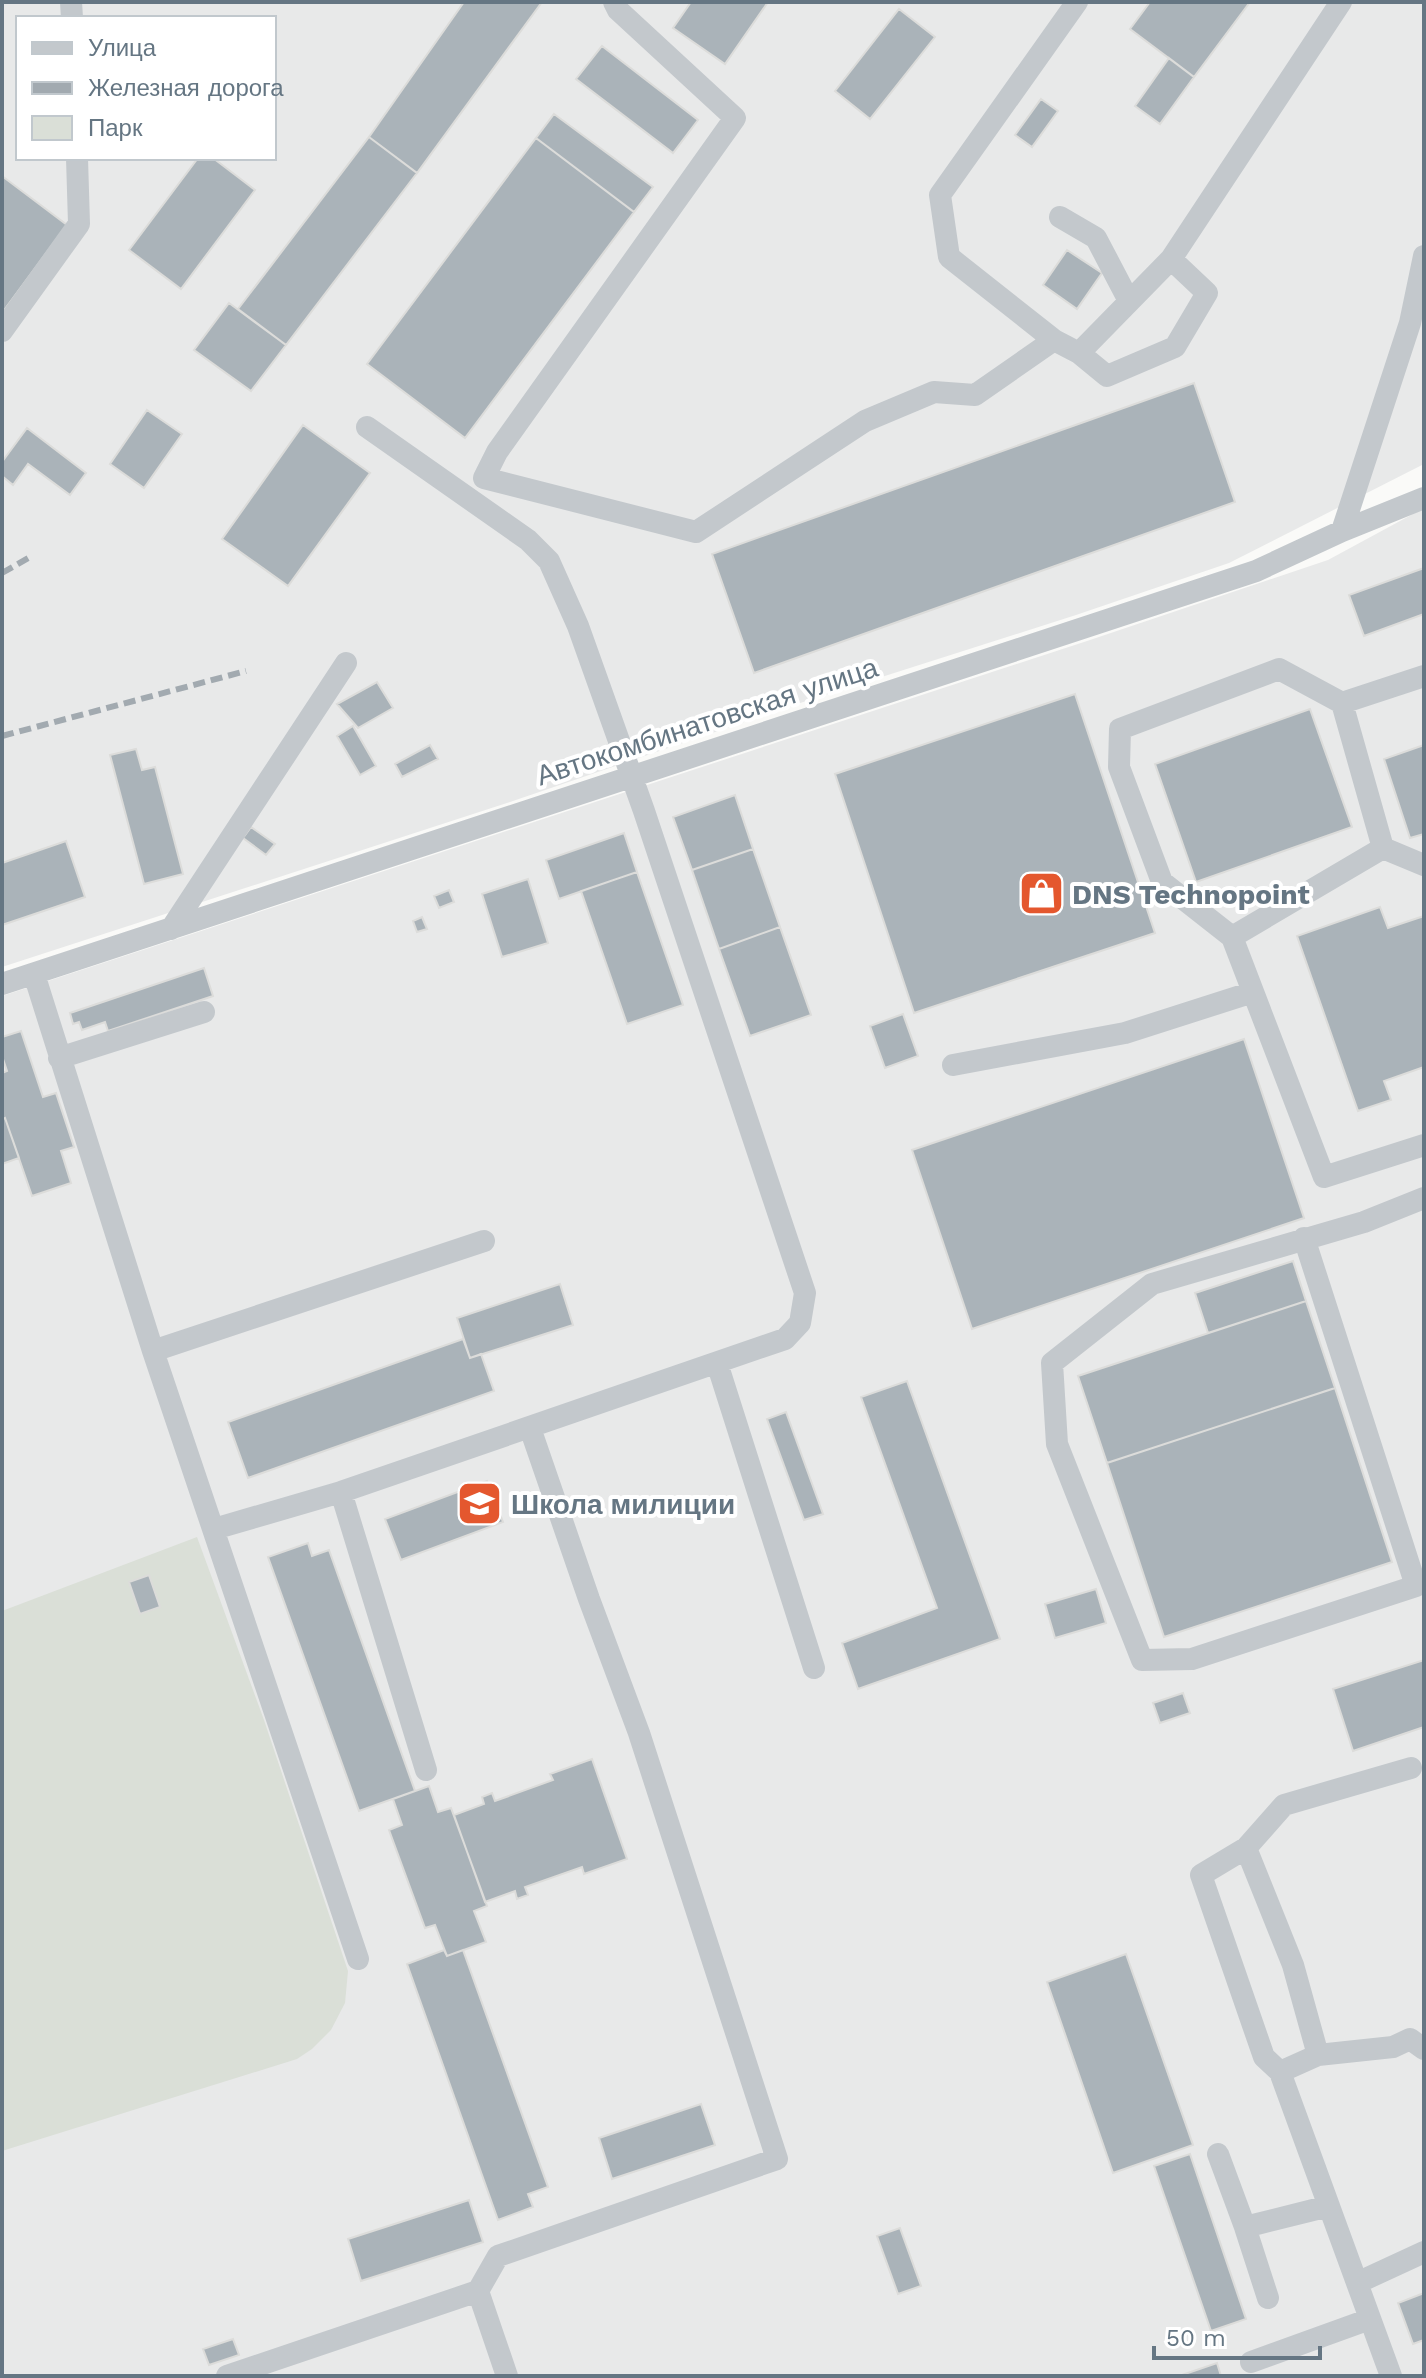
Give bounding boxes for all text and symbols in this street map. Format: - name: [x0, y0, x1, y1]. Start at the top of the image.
- legend: [16, 16, 276, 160]
- text: Улица: [88, 34, 157, 62]
- text: Железная дорога: [88, 74, 284, 102]
- text: Парк: [88, 114, 143, 142]
- street label: Автокомбинатовская улица: [532, 650, 882, 792]
- shop icon: DNS Technopoint: [1017, 870, 1065, 918]
- place label: DNS Technopoint: [1072, 878, 1310, 911]
- school or university icon: Школа милиции: [456, 1480, 504, 1528]
- place label: Школа милиции: [511, 1488, 735, 1521]
- scale bar: [1154, 2310, 1320, 2360]
- text: 50 m: [1166, 2324, 1226, 2352]

